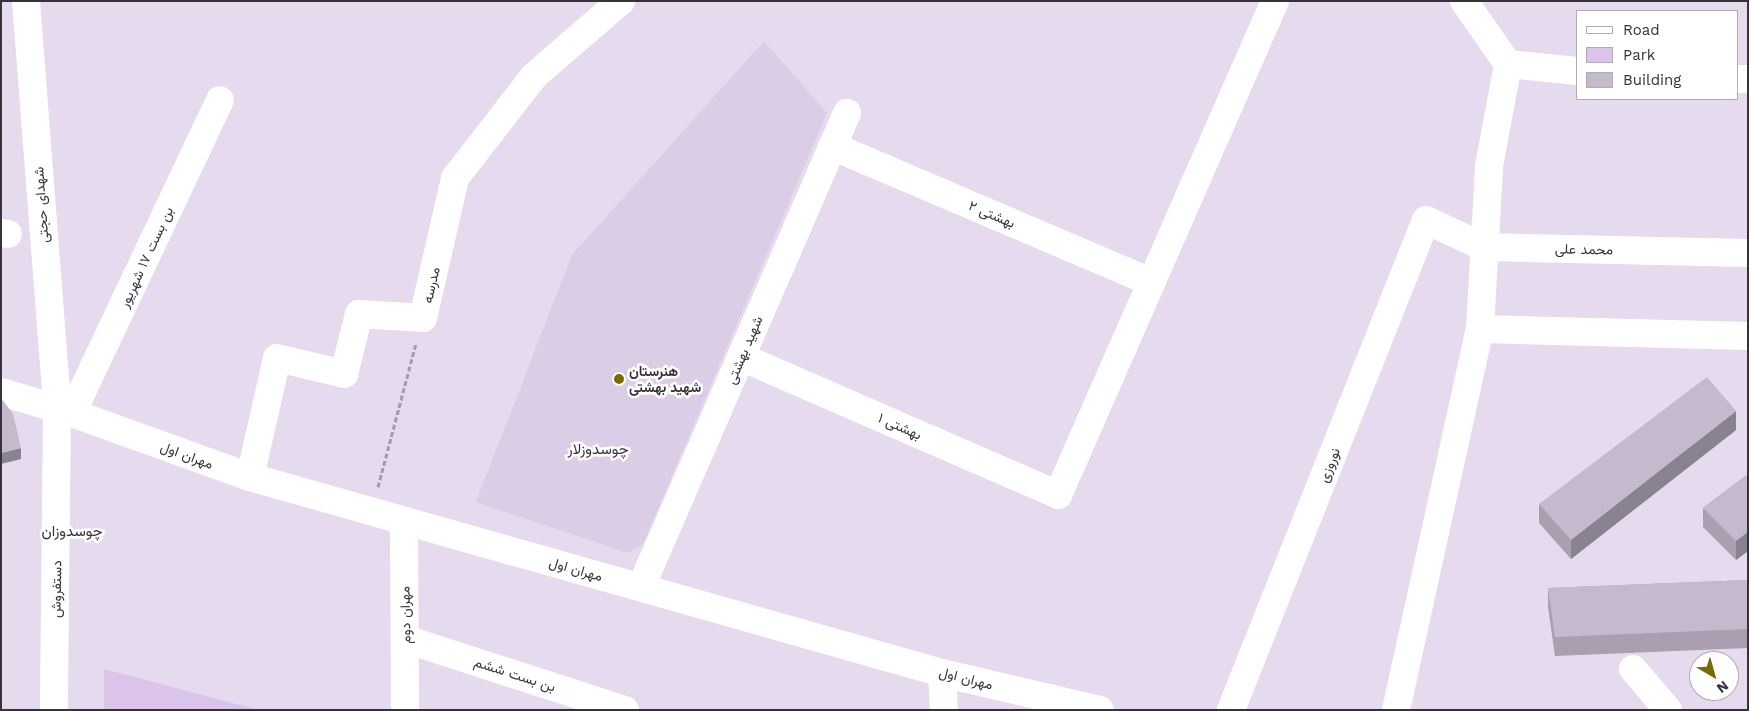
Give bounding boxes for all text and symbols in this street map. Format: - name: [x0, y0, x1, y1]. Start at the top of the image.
- legend: [1576, 10, 1739, 100]
- text: Road: [1623, 21, 1660, 39]
- text: Park: [1623, 46, 1655, 64]
- text: Building: [1623, 71, 1681, 89]
- street label: شهدای حجتی: [30, 166, 52, 244]
- street label: بهشتی ۲: [966, 197, 1018, 231]
- street label: بن بست ۱۷ شهریور: [115, 204, 177, 310]
- street label: محمد علی: [1555, 240, 1613, 258]
- street label: مدرسه: [419, 265, 443, 305]
- street label: شهید بهشتی: [722, 313, 766, 387]
- place label: هنرستان شهید بهشتی: [629, 363, 701, 396]
- marker: هنرستان شهید بهشتی: [613, 373, 625, 385]
- street label: بهشتی ۱: [876, 409, 924, 443]
- street label: مهران اول: [158, 438, 216, 472]
- district label: چوسدوزلار: [568, 441, 628, 459]
- street label: نوروزی: [1315, 445, 1343, 485]
- district label: چوسدوزان: [42, 523, 102, 541]
- street label: مهران اول: [547, 553, 605, 585]
- street label: دستفروش: [47, 560, 65, 618]
- street label: مهران دوم: [396, 586, 414, 644]
- north arrow: [1689, 651, 1739, 701]
- street label: بن بست ششم: [472, 653, 558, 695]
- street label: مهران اول: [937, 663, 995, 693]
- text: N: [1714, 678, 1732, 697]

